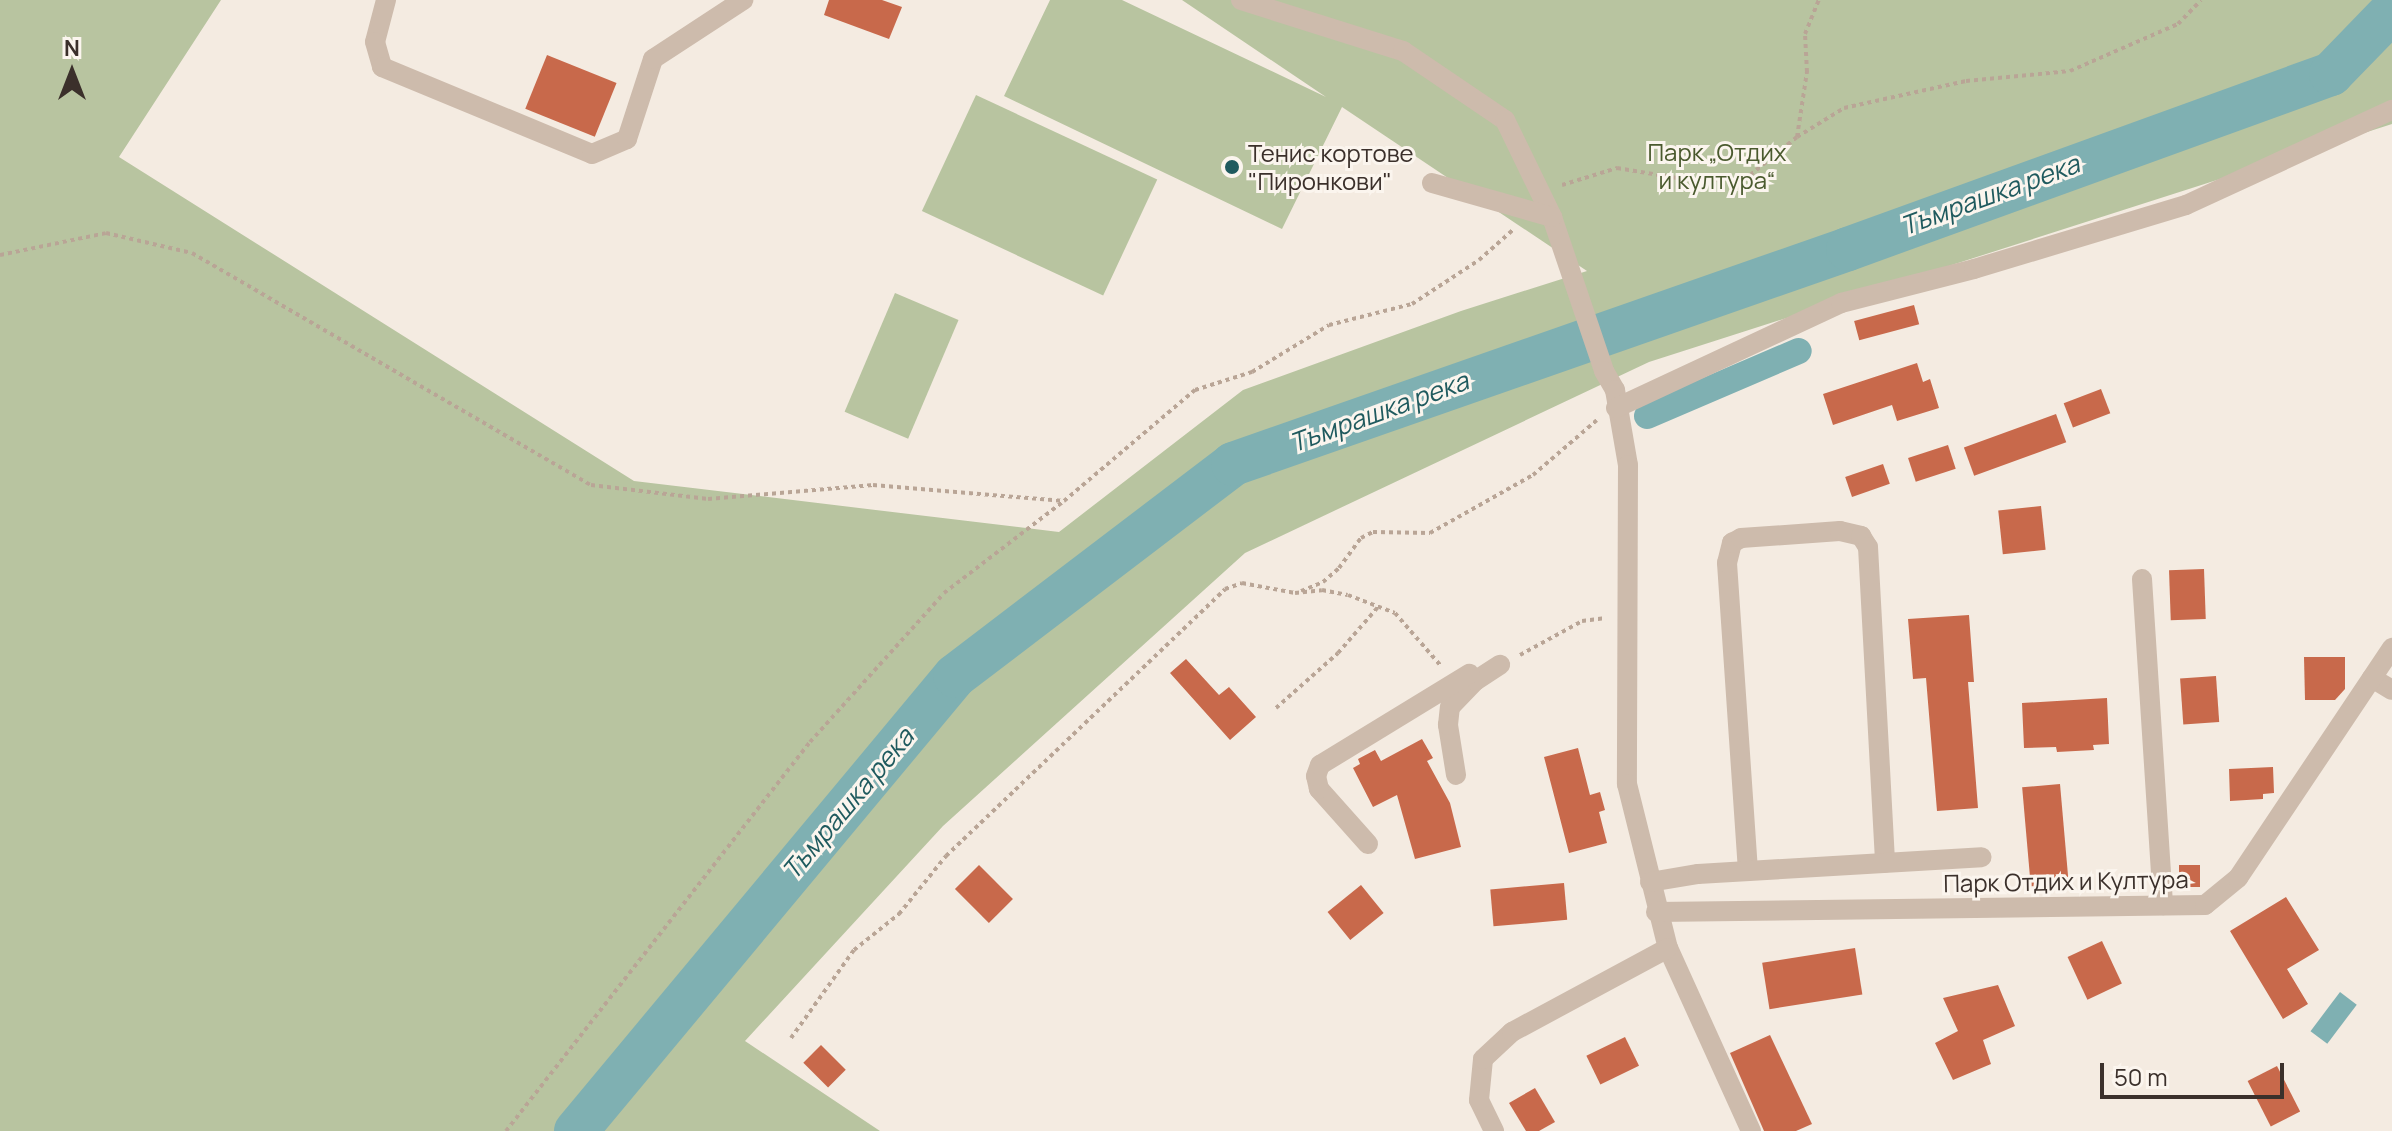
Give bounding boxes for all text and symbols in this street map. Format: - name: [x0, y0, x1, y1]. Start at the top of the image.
- north arrow: [32, 32, 112, 112]
- text: N: [64, 33, 80, 63]
- park label: Парк „Отдих и култура“: [1647, 138, 1787, 194]
- place label: Тенис кортове "Пиронкови": [1248, 139, 1414, 195]
- water label: Тъмрашка река: [1896, 148, 2084, 242]
- marker: Тенис кортове "Пиронкови": [1223, 158, 1241, 176]
- water label: Тъмрашка река: [1285, 365, 1473, 459]
- water label: Тъмрашка река: [776, 722, 920, 886]
- street label: Парк Отдих и Култура: [1943, 864, 2189, 898]
- scale bar: [2104, 1047, 2288, 1097]
- text: 50 m: [2114, 1060, 2168, 1093]

